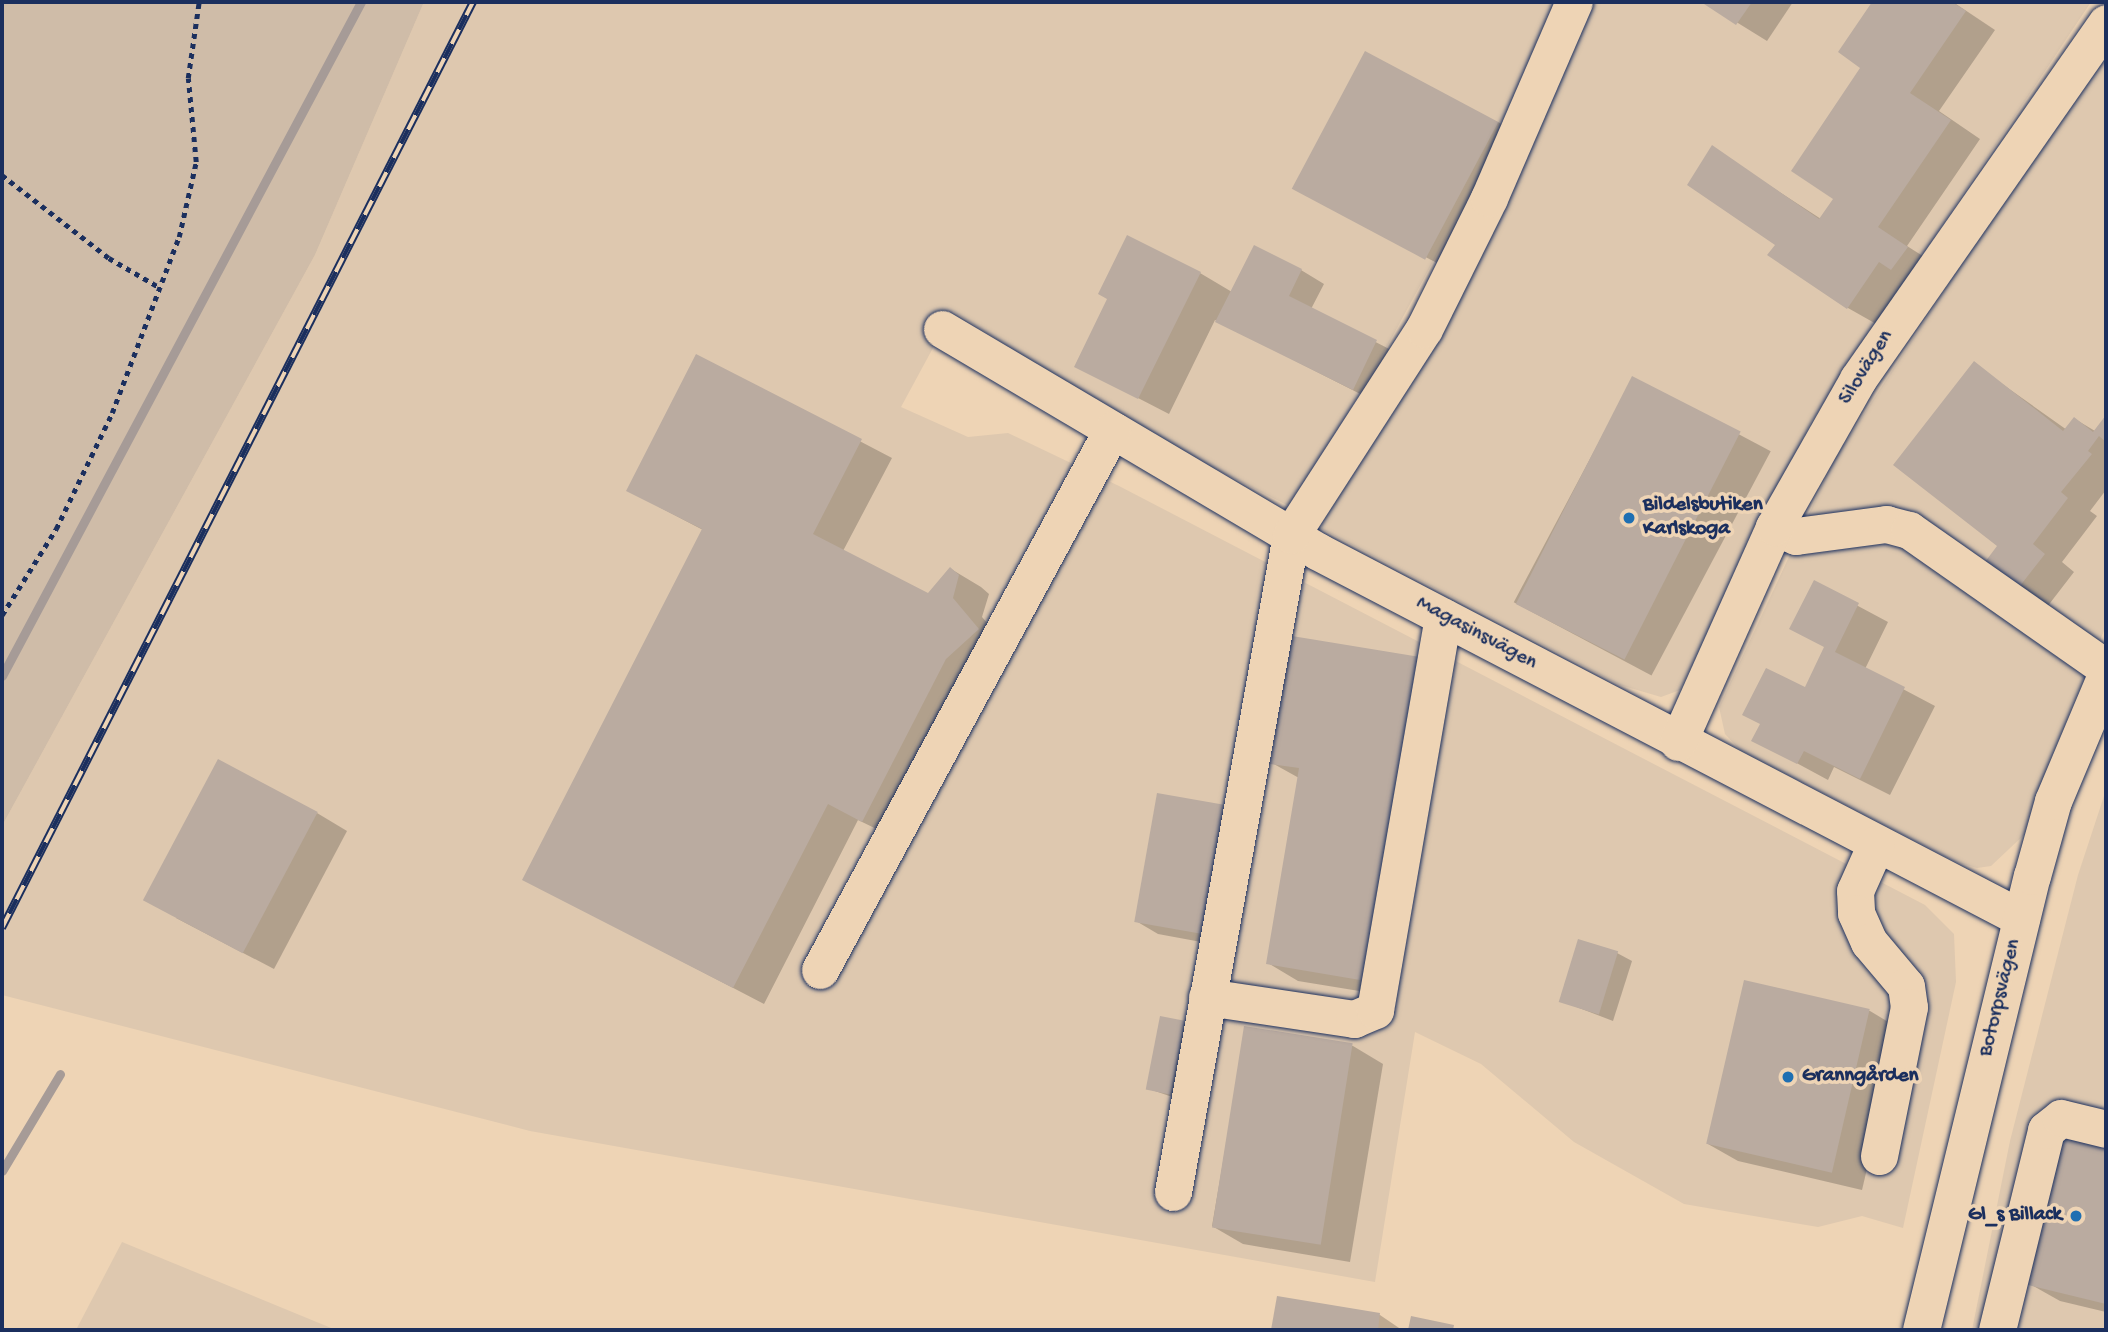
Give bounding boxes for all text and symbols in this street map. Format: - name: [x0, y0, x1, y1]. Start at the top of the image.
- street label: Silovägen: [1834, 326, 1900, 410]
- place label: Bildelsbutiken Karlskoga: [1643, 493, 1763, 543]
- marker: Bildelsbutiken Karlskoga: [1621, 510, 1637, 526]
- street label: Magasinsvägen: [1411, 592, 1541, 676]
- street label: Botorpsvägen: [1974, 937, 2028, 1059]
- place label: Granngården: [1802, 1064, 1918, 1090]
- marker: Granngården: [1780, 1069, 1796, 1085]
- place label: Gl_s Billack: [1968, 1203, 2062, 1229]
- marker: Gl_s Billack: [2068, 1208, 2084, 1224]

